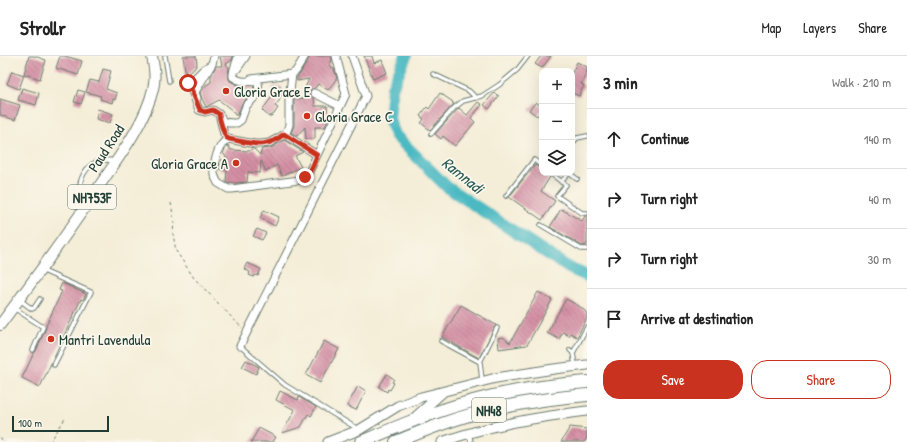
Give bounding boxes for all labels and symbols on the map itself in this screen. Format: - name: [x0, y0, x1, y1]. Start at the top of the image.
- route start: [179, 74, 197, 92]
- place label: Gloria Grace E: [234, 81, 311, 102]
- marker: Gloria Grace E: [221, 86, 231, 96]
- place label: Gloria Grace C: [315, 106, 393, 127]
- marker: Gloria Grace C: [302, 111, 312, 121]
- street label: Paud Road: [83, 120, 129, 176]
- water label: Ramnadi: [438, 151, 490, 199]
- place label: Gloria Grace A: [151, 153, 229, 174]
- marker: Gloria Grace A: [231, 158, 241, 168]
- route end: [296, 168, 314, 186]
- road number: NH753F: [68, 185, 116, 209]
- place label: Mantri Lavendula: [59, 329, 150, 350]
- marker: Mantri Lavendula: [46, 334, 56, 344]
- road number: NH48: [472, 398, 506, 422]
- scale bar: [12, 414, 109, 433]

